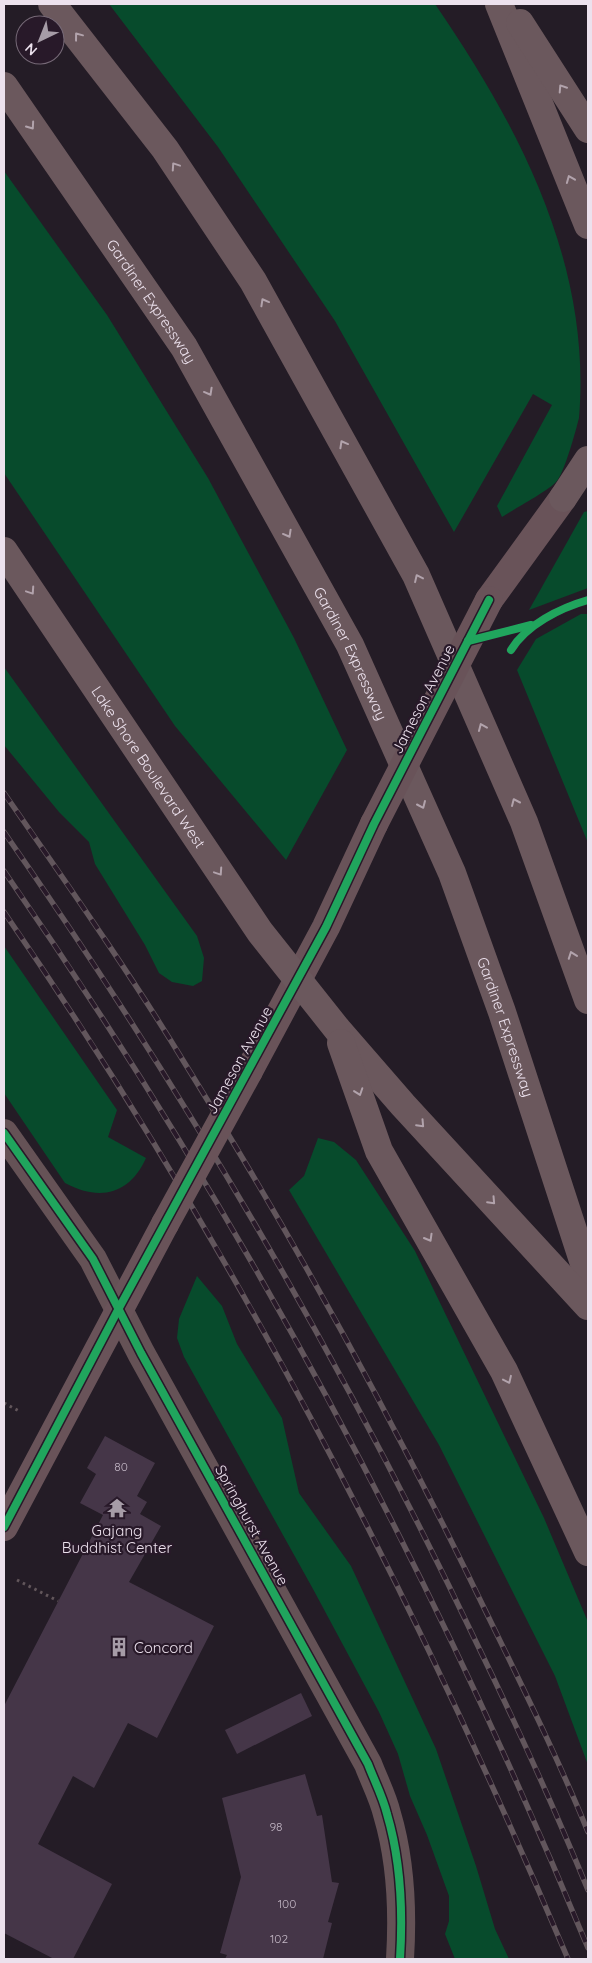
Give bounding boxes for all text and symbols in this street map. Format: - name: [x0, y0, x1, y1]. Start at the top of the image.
- north arrow: [15, 15, 65, 65]
- one-way arrow: [75, 33, 83, 42]
- text: N: [21, 39, 41, 60]
- one-way arrow: [559, 85, 568, 94]
- one-way arrow: [25, 120, 34, 130]
- one-way arrow: [172, 162, 182, 171]
- one-way arrow: [566, 175, 577, 184]
- street label: Gardiner Expressway: [103, 235, 201, 367]
- one-way arrow: [261, 298, 271, 307]
- one-way arrow: [203, 386, 213, 395]
- one-way arrow: [340, 440, 350, 449]
- one-way arrow: [282, 528, 292, 537]
- one-way arrow: [413, 574, 424, 583]
- street label: Gardiner Expressway: [310, 583, 392, 723]
- one-way arrow: [25, 586, 34, 595]
- street label: Jameson Avenue: [387, 641, 459, 757]
- street label: Lake Shore Boulevard West: [88, 682, 210, 851]
- one-way arrow: [478, 723, 489, 732]
- one-way arrow: [511, 798, 522, 807]
- one-way arrow: [415, 800, 426, 809]
- one-way arrow: [213, 866, 222, 875]
- one-way arrow: [568, 951, 578, 959]
- street label: Gardiner Expressway: [473, 954, 538, 1099]
- street label: Jameson Avenue: [202, 1003, 276, 1117]
- one-way arrow: [353, 1087, 363, 1096]
- one-way arrow: [415, 1118, 424, 1127]
- one-way arrow: [486, 1195, 495, 1204]
- one-way arrow: [422, 1233, 432, 1242]
- one-way arrow: [502, 1375, 513, 1384]
- house number: 80: [114, 1459, 128, 1474]
- street label: Springhurst Avenue: [211, 1461, 293, 1589]
- temple icon: Gajang Buddhist Center: [106, 1497, 128, 1519]
- place label: Gajang Buddhist Center: [62, 1521, 173, 1557]
- building icon: Concord: [108, 1636, 130, 1658]
- place label: Concord: [134, 1638, 193, 1657]
- house number: 98: [269, 1819, 283, 1834]
- house number: 100: [278, 1896, 296, 1911]
- house number: 102: [270, 1931, 288, 1946]

